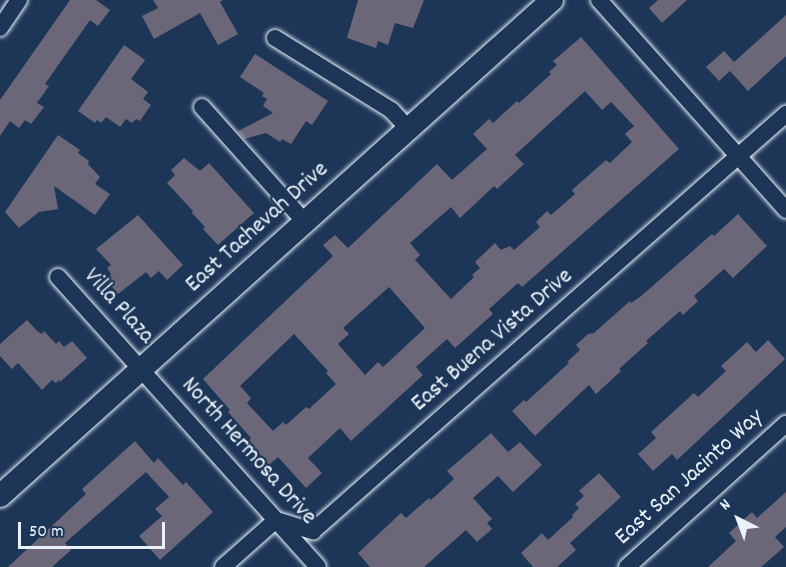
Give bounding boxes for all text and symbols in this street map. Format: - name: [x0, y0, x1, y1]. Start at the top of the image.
- street label: East Tachevah Drive: [180, 156, 336, 300]
- street label: Villa Plaza: [76, 263, 160, 351]
- street label: East Buena Vista Drive: [406, 263, 580, 419]
- street label: North Hermosa Drive: [174, 372, 322, 532]
- street label: East San Jacinto Way: [610, 404, 770, 552]
- north arrow: [708, 489, 768, 549]
- text: N: [715, 494, 736, 516]
- scale bar: [21, 510, 168, 548]
- text: 50 m: [29, 520, 64, 545]

